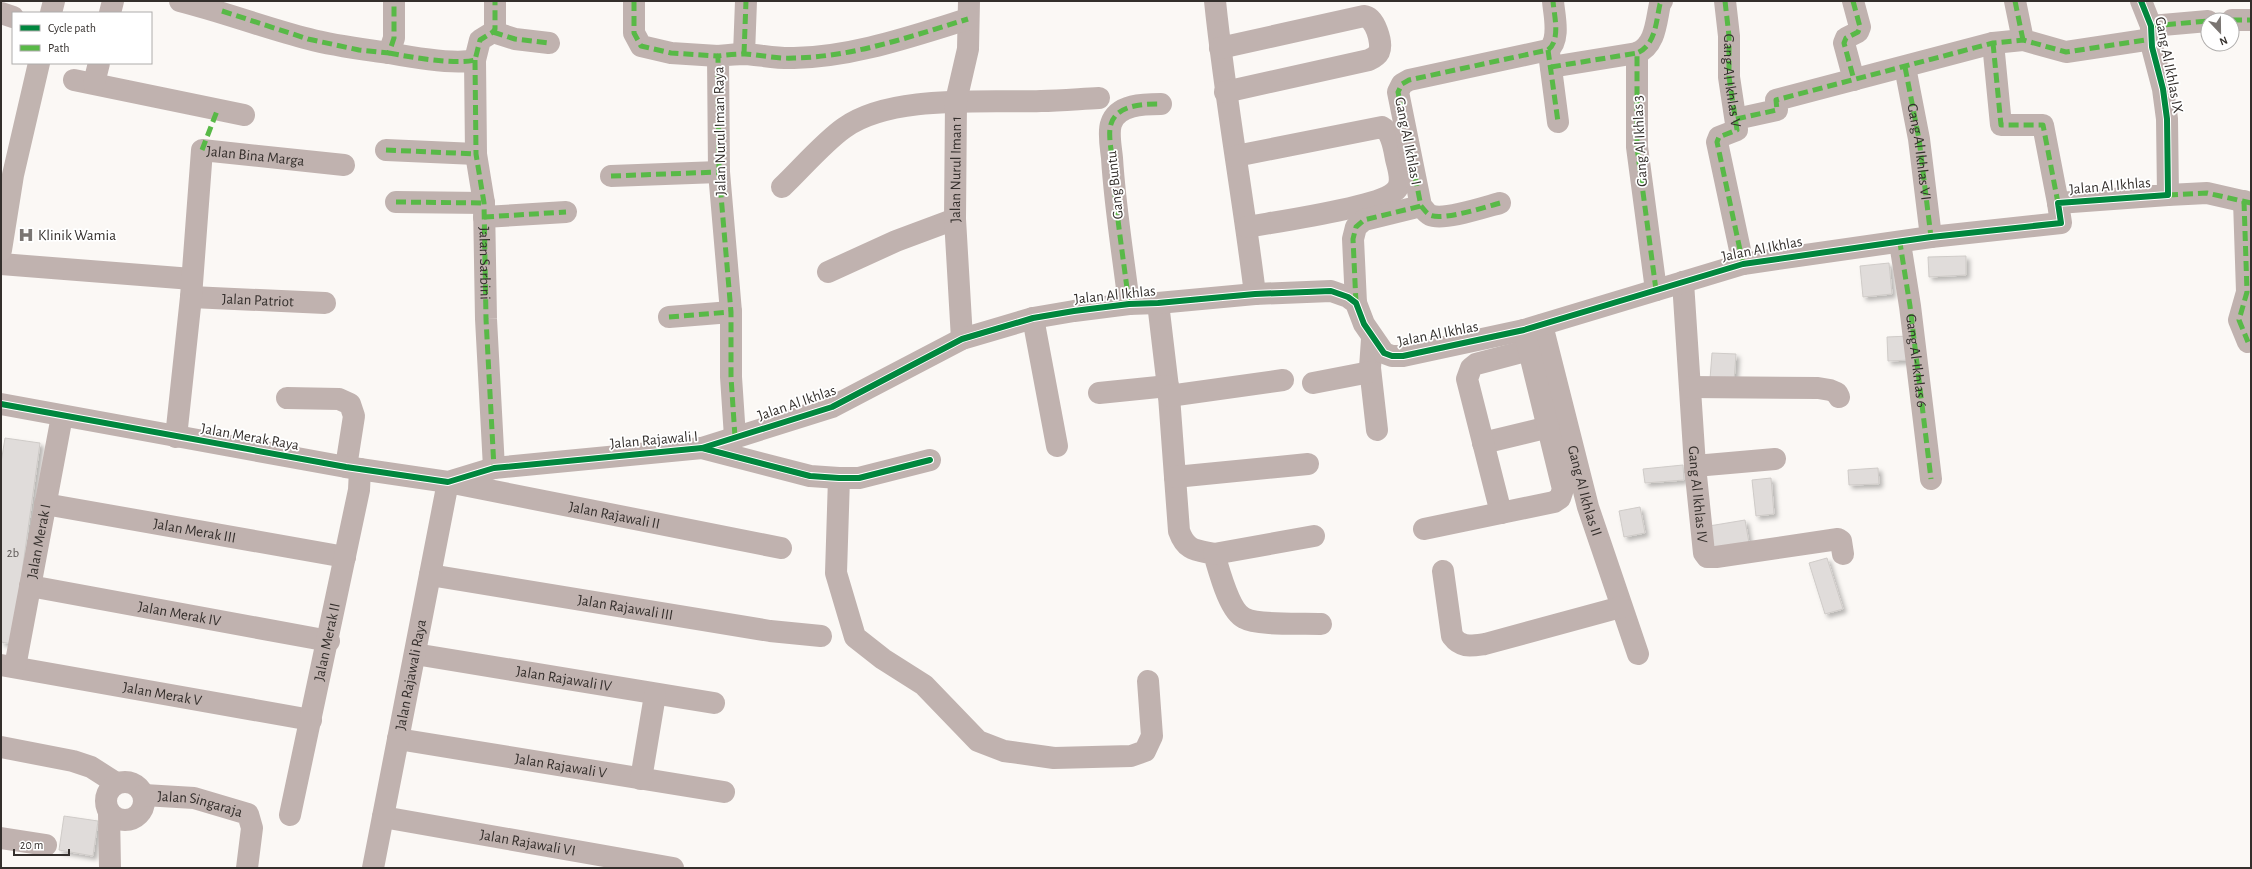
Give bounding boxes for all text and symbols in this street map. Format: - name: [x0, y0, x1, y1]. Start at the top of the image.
- legend: [12, 12, 152, 64]
- north arrow: [2200, 12, 2240, 52]
- street label: Gang Al Ikhlas IX: [2152, 15, 2186, 115]
- text: Cycle path: [48, 22, 96, 35]
- street label: Gang Al Ikhlas V: [1721, 34, 1744, 129]
- text: N: [2218, 34, 2229, 47]
- text: Path: [48, 42, 70, 54]
- street label: Jalan Nurul Iman Raya: [711, 66, 729, 196]
- street label: Gang Al Ikhlas 3: [1630, 95, 1650, 187]
- street label: Gang Al Ikhlas I: [1392, 96, 1424, 186]
- street label: Gang Al Ikhlas VI: [1905, 102, 1934, 201]
- street label: Jalan Nurul Iman 1: [947, 116, 963, 223]
- street label: Jalan Bina Marga: [206, 143, 305, 168]
- street label: Gang Buntu: [1104, 150, 1126, 220]
- street label: Jalan Al Ikhlas: [2069, 175, 2151, 197]
- hospital icon: Klinik Wamia: [17, 226, 35, 244]
- street label: Jalan Sarbini: [477, 227, 493, 300]
- place label: Klinik Wamia: [38, 228, 116, 243]
- street label: Jalan Al Ikhlas: [1720, 234, 1804, 264]
- street label: Jalan Al Ikhlas: [1074, 283, 1156, 307]
- street label: Jalan Patriot: [222, 291, 294, 309]
- street label: Gang Al-Ikhlas 6: [1904, 313, 1930, 408]
- street label: Jalan Al Ikhlas: [1396, 319, 1480, 349]
- street label: Jalan Al Ikhlas: [756, 383, 838, 423]
- street label: Jalan Merak Raya: [200, 421, 300, 453]
- street label: Jalan Rajawali I: [609, 429, 699, 451]
- street label: Gang Al Ikhlas II: [1565, 444, 1605, 538]
- street label: Gang Al Ikhlas IV: [1686, 445, 1710, 544]
- street label: Jalan Rajawali II: [568, 499, 661, 531]
- street label: Jalan Merak I: [24, 503, 53, 580]
- street label: Jalan Merak III: [152, 516, 237, 545]
- house number: 2b: [7, 547, 20, 560]
- street label: Jalan Rajawali III: [577, 592, 674, 622]
- street label: Jalan Merak IV: [137, 599, 223, 629]
- street label: Jalan Merak II: [311, 601, 342, 682]
- street label: Jalan Rajawali Raya: [393, 618, 429, 731]
- street label: Jalan Rajawali IV: [515, 663, 613, 694]
- street label: Jalan Merak V: [122, 679, 204, 708]
- street label: Jalan Rajawali V: [514, 751, 608, 780]
- street label: Jalan Singaraja: [157, 788, 245, 820]
- street label: Jalan Rajawali VI: [479, 827, 577, 858]
- scale bar: [14, 831, 69, 857]
- text: 20 m: [20, 839, 43, 851]

